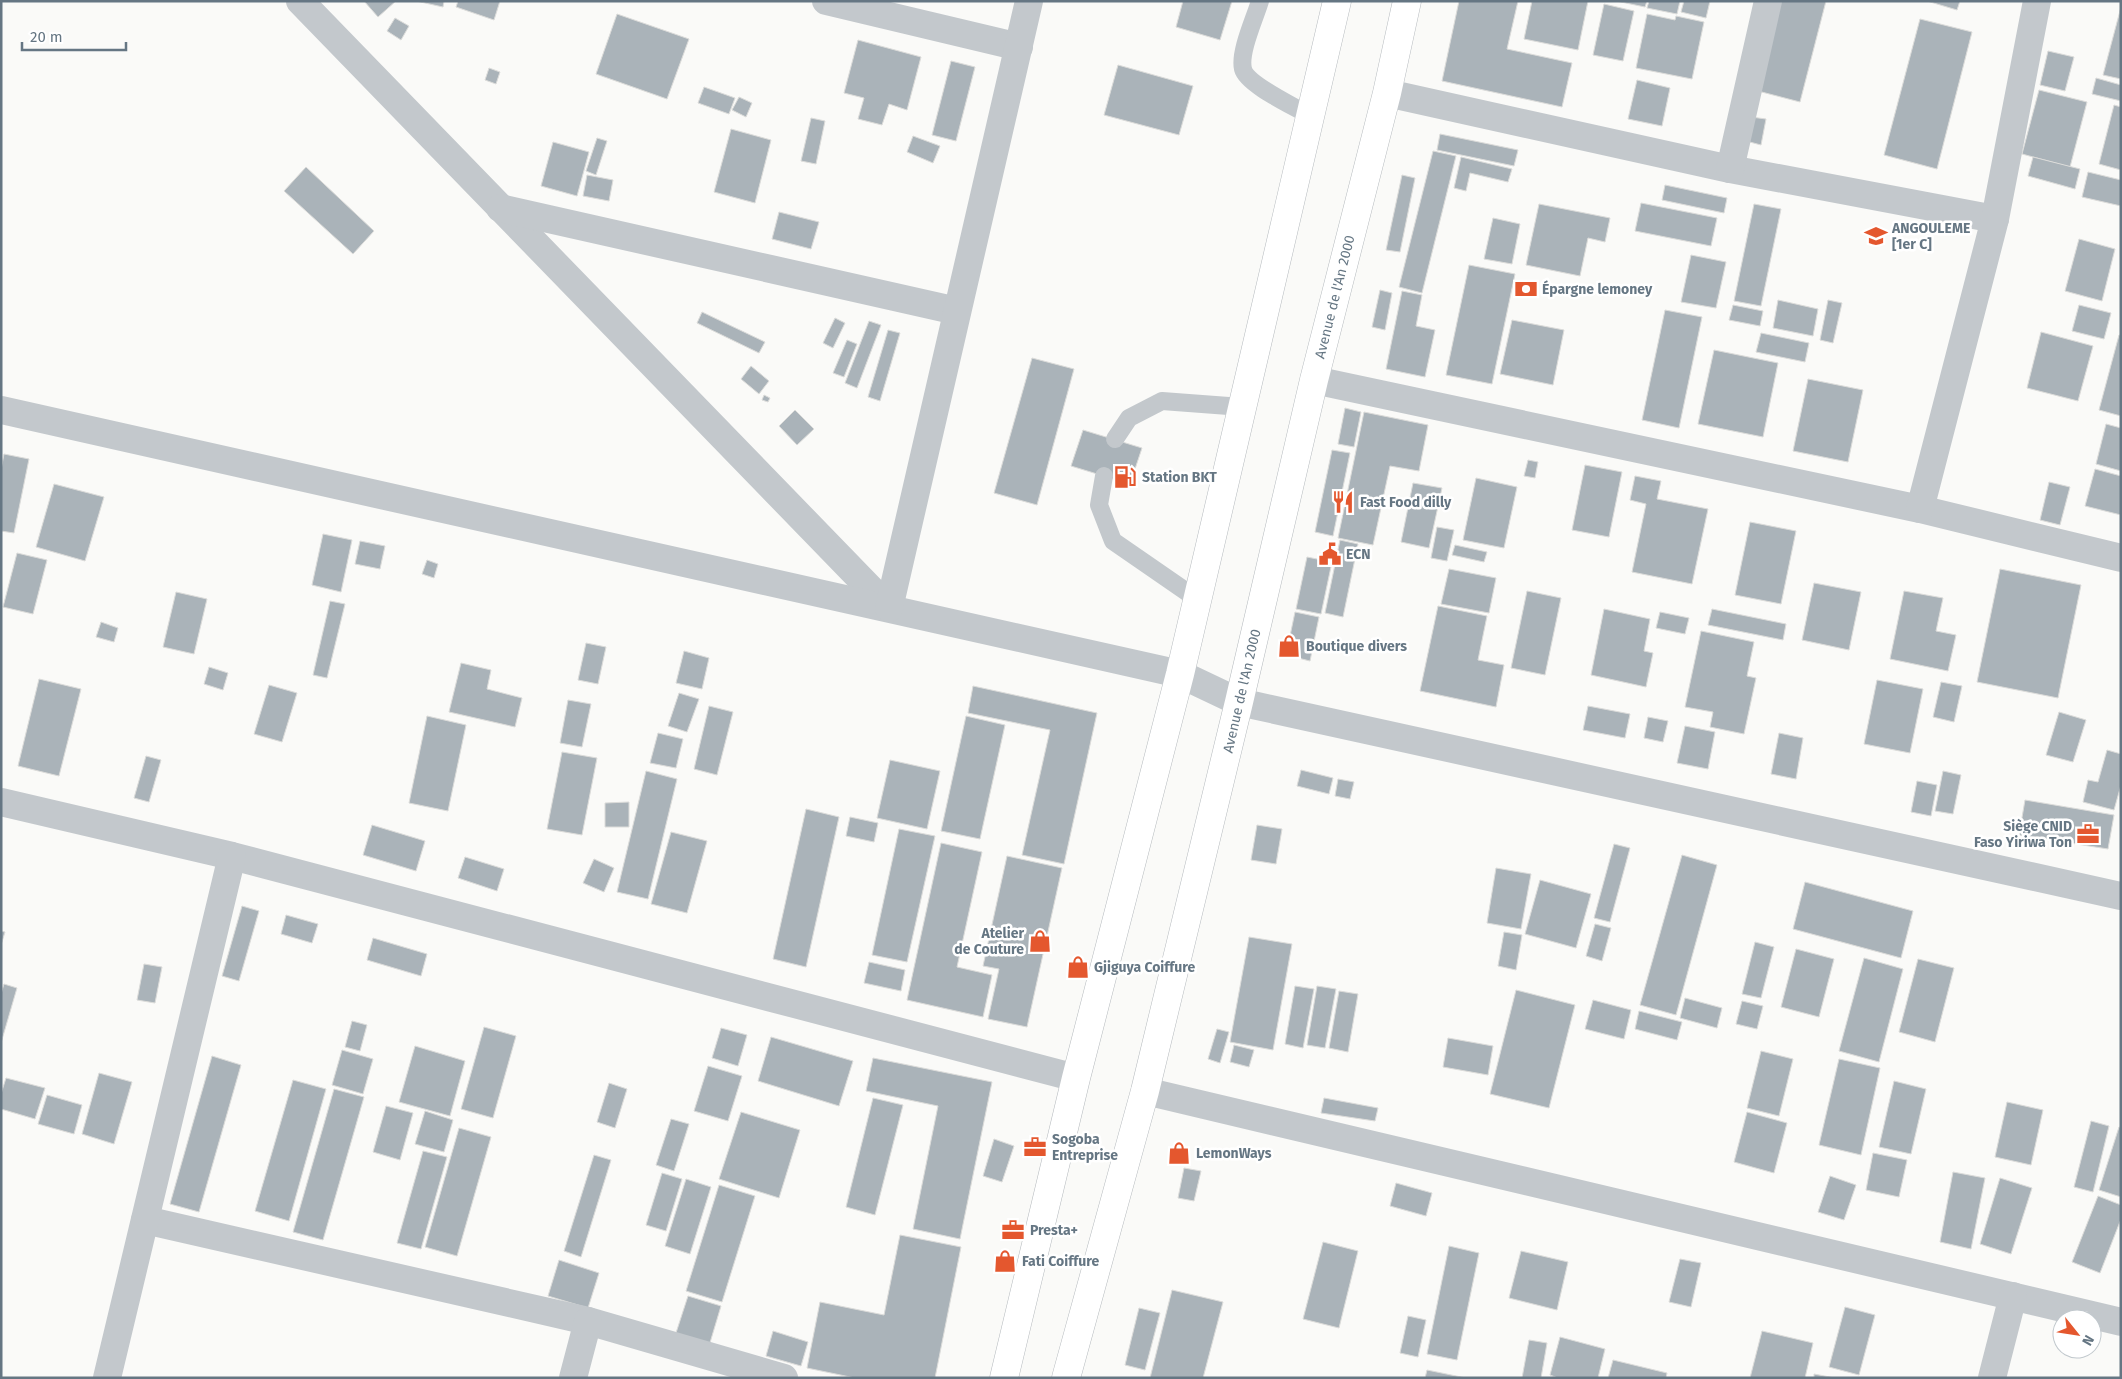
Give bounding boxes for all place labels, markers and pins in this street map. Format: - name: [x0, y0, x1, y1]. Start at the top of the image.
- place label: ANGOULEME [1er C]: [1891, 220, 1970, 253]
- school or university icon: ANGOULEME [1er C]: [1863, 223, 1889, 249]
- bank icon: Épargne lemoney: [1513, 276, 1539, 302]
- place label: Épargne lemoney: [1542, 280, 1653, 298]
- fuel station icon: Station BKT: [1112, 464, 1138, 490]
- place label: Station BKT: [1142, 469, 1217, 486]
- restaurant icon: Fast Food dilly: [1330, 489, 1356, 515]
- place label: Fast Food dilly: [1360, 494, 1452, 511]
- public building icon: ECN: [1317, 541, 1343, 567]
- place label: ECN: [1346, 546, 1371, 563]
- shop icon: Boutique divers: [1276, 633, 1302, 659]
- place label: Boutique divers: [1306, 638, 1407, 655]
- place label: Siège CNID Faso Yiriwa Ton: [1974, 818, 2072, 851]
- office icon: Siège CNID Faso Yiriwa Ton: [2075, 821, 2101, 847]
- place label: Atelier de Couture: [954, 925, 1024, 958]
- shop icon: Atelier de Couture: [1027, 928, 1053, 954]
- shop icon: Gjiguya Coiffure: [1065, 954, 1091, 980]
- place label: Gjiguya Coiffure: [1094, 959, 1195, 976]
- place label: Sogoba Entreprise: [1052, 1131, 1118, 1164]
- office icon: Sogoba Entreprise: [1022, 1134, 1048, 1160]
- shop icon: LemonWays: [1166, 1140, 1192, 1166]
- place label: LemonWays: [1196, 1145, 1272, 1162]
- office icon: Presta+: [1000, 1217, 1026, 1243]
- place label: Presta+: [1030, 1222, 1078, 1239]
- shop icon: Fati Coiffure: [992, 1248, 1018, 1274]
- place label: Fati Coiffure: [1022, 1253, 1099, 1270]

